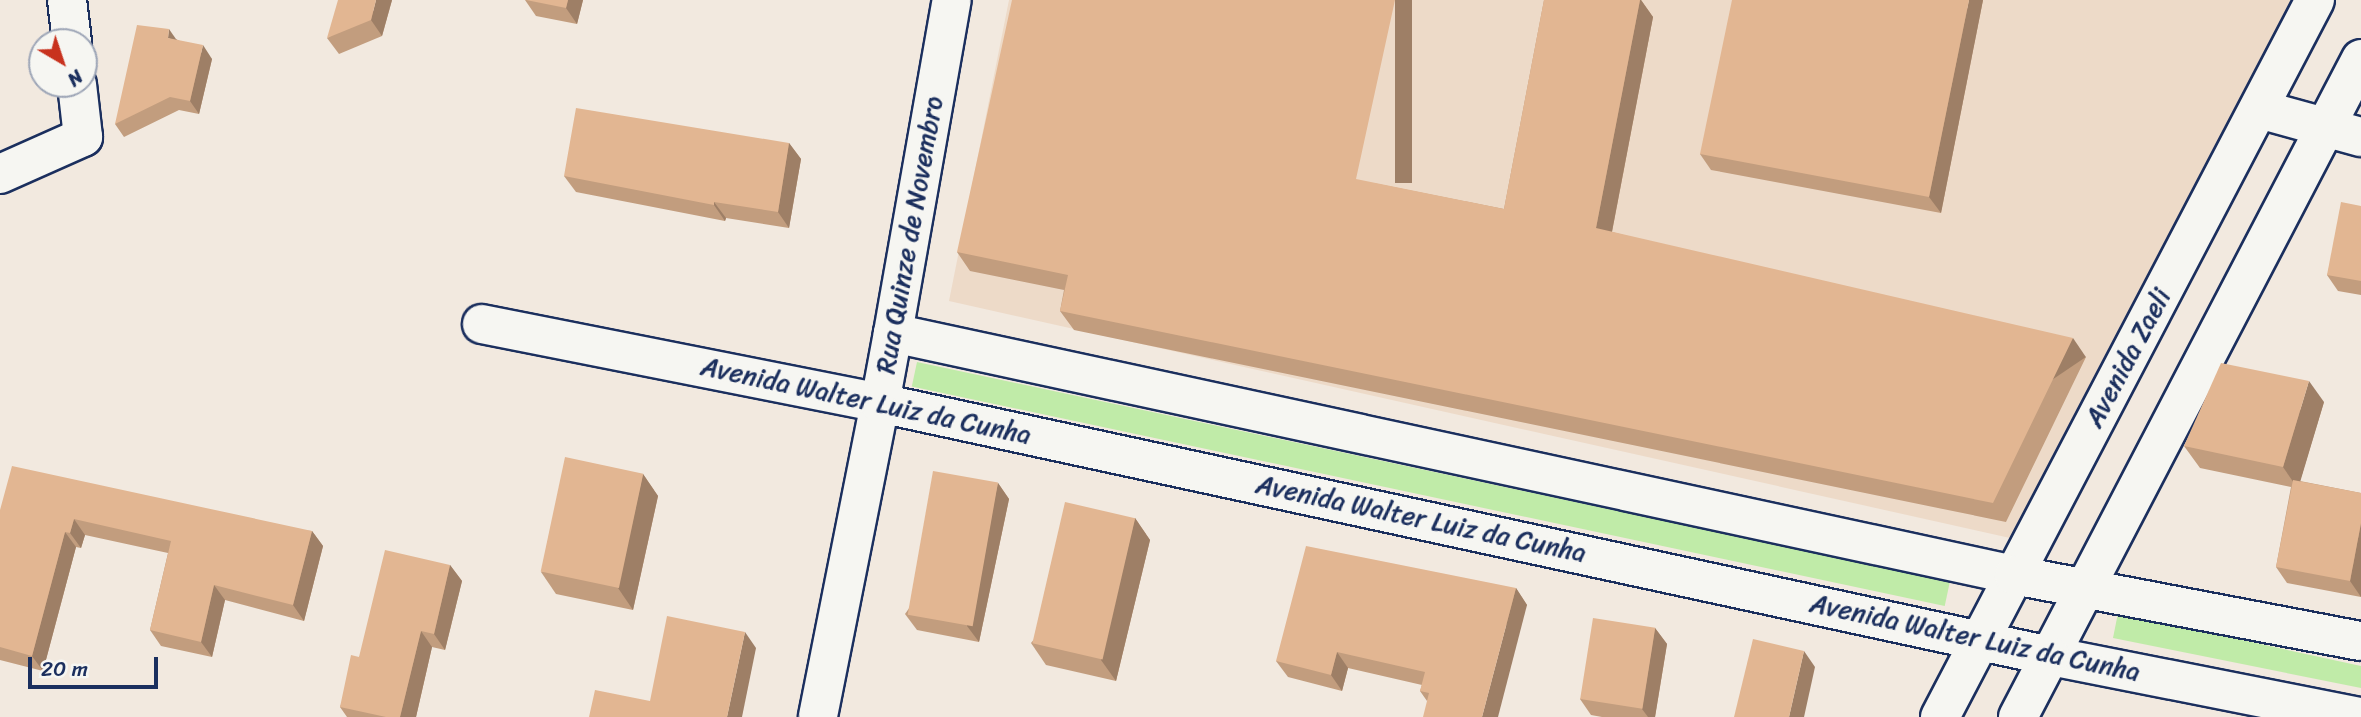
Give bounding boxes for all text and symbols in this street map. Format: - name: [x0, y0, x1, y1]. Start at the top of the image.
- north arrow: [28, 28, 98, 98]
- text: N: [60, 61, 91, 95]
- street label: Rua Quinze de Novembro: [870, 94, 950, 376]
- street label: Avenida Zaeli: [2078, 283, 2178, 433]
- street label: Avenida Walter Luiz da Cunha: [698, 351, 1034, 451]
- street label: Avenida Walter Luiz da Cunha: [1253, 469, 1589, 569]
- street label: Avenida Walter Luiz da Cunha: [1807, 588, 2143, 688]
- scale bar: [32, 644, 161, 688]
- text: 20 m: [41, 650, 88, 688]

